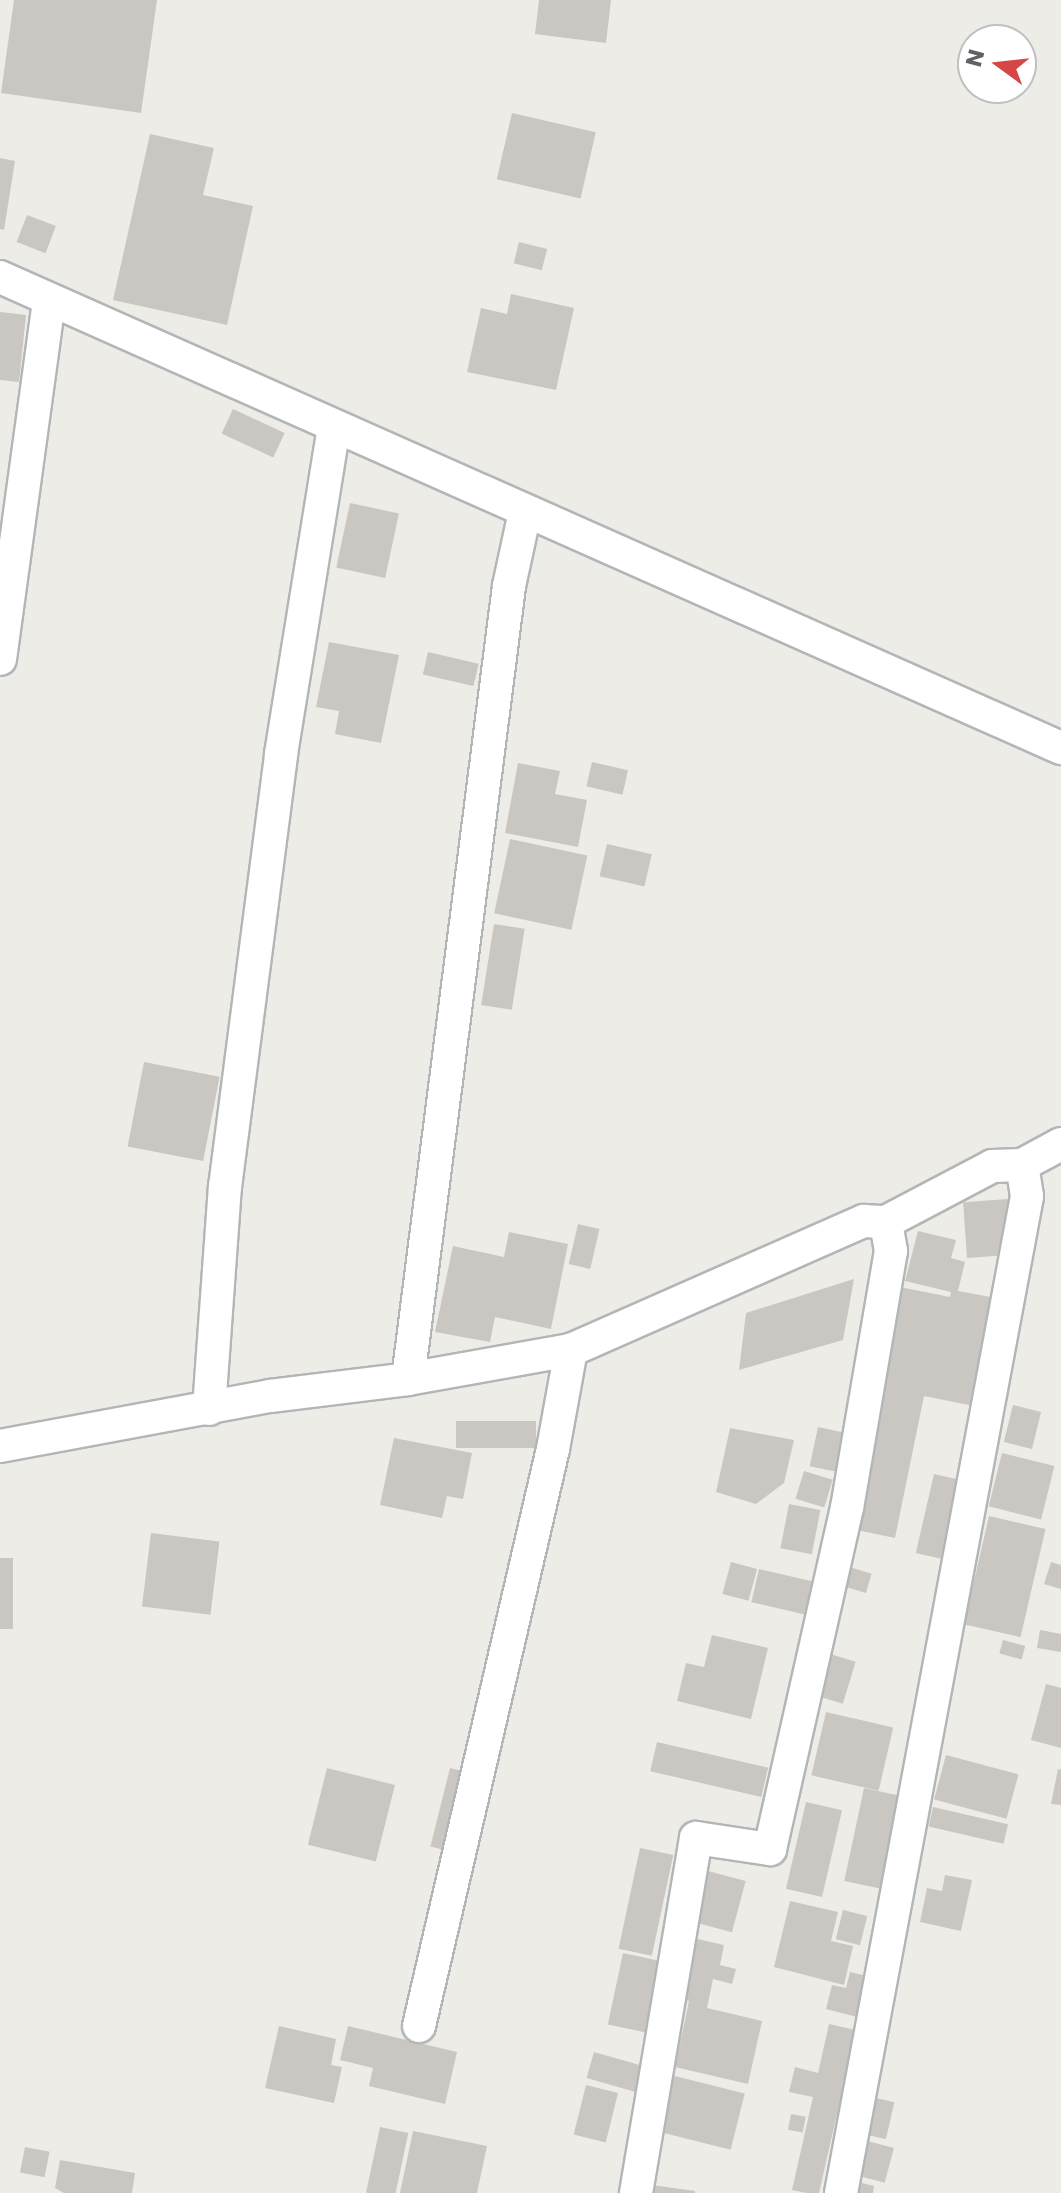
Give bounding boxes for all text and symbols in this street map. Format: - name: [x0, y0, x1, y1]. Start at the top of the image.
- north arrow: [957, 24, 1037, 104]
- text: N: [958, 46, 992, 70]

